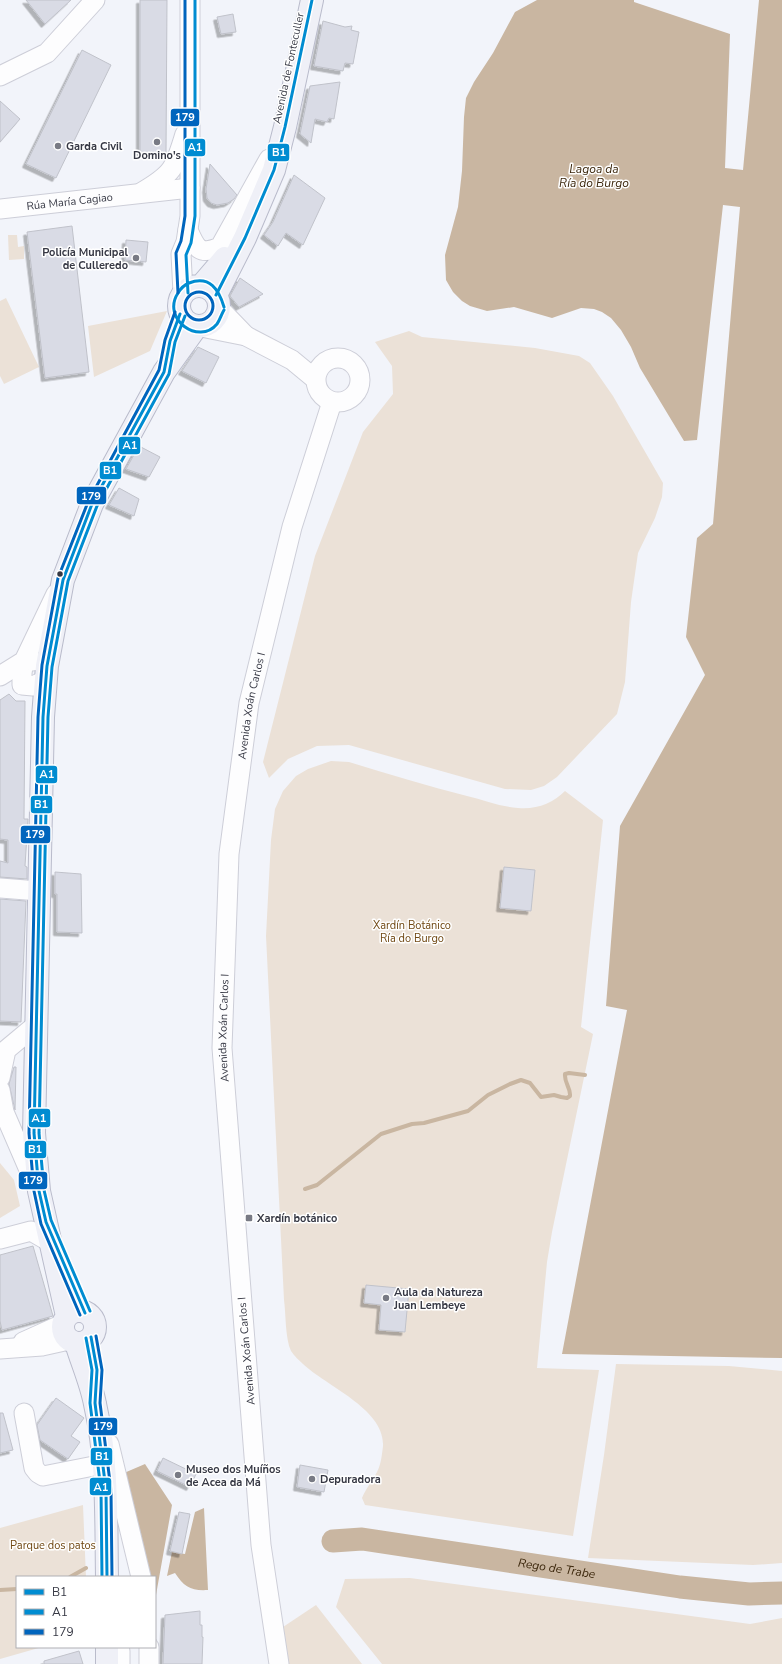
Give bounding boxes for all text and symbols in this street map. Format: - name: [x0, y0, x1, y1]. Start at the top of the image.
- street label: Avenida de Fonteculler: [269, 11, 308, 125]
- line badge: 179: [170, 108, 200, 127]
- text: 179: [175, 110, 195, 125]
- marker: Domino's: [152, 137, 162, 147]
- line badge: A1: [184, 138, 206, 157]
- place label: Garda Civil: [66, 139, 123, 154]
- text: A1: [188, 140, 202, 155]
- marker: Garda Civil: [53, 141, 63, 151]
- line badge: B1: [267, 143, 290, 162]
- text: B1: [272, 145, 286, 160]
- place label: Domino's: [133, 148, 181, 163]
- water label: Lagoa da Ría do Burgo: [559, 161, 629, 191]
- street label: Rúa María Cagiao: [26, 190, 114, 214]
- place label: Policía Municipal de Culleredo: [42, 245, 128, 273]
- marker: Policía Municipal de Culleredo: [131, 253, 141, 263]
- line badge: A1: [118, 436, 141, 455]
- text: A1: [123, 438, 137, 453]
- line badge: B1: [99, 461, 122, 480]
- text: B1: [103, 463, 117, 478]
- line badge: 179: [76, 486, 107, 505]
- text: 179: [81, 489, 101, 504]
- unlabelled marker: [55, 569, 65, 579]
- street label: Avenida Xoán Carlos I: [235, 651, 269, 760]
- line badge: A1: [35, 765, 58, 784]
- text: A1: [40, 767, 54, 782]
- line badge: B1: [30, 795, 53, 814]
- text: B1: [34, 797, 48, 812]
- line badge: 179: [20, 825, 51, 844]
- text: 179: [25, 827, 45, 842]
- park label: Xardín Botánico Ría do Burgo: [373, 918, 451, 946]
- street label: Avenida Xoán Carlos I: [215, 973, 233, 1083]
- line badge: A1: [28, 1108, 51, 1128]
- text: A1: [32, 1111, 46, 1126]
- line badge: B1: [24, 1140, 47, 1159]
- text: B1: [28, 1142, 42, 1157]
- line badge: 179: [18, 1171, 48, 1190]
- text: 179: [23, 1173, 43, 1188]
- place label: Xardín botánico: [256, 1211, 337, 1226]
- marker: Xardín botánico: [244, 1213, 254, 1223]
- place label: Aula da Natureza Juan Lembeye: [393, 1285, 483, 1313]
- marker: Aula da Natureza Juan Lembeye: [381, 1293, 391, 1303]
- street label: Avenida Xoán Carlos I: [234, 1296, 259, 1406]
- line badge: 179: [88, 1417, 118, 1436]
- text: 179: [93, 1419, 113, 1434]
- line badge: B1: [90, 1447, 113, 1466]
- text: B1: [95, 1449, 109, 1464]
- place label: Museo dos Muíños de Acea da Má: [186, 1462, 281, 1490]
- marker: Museo dos Muíños de Acea da Má: [173, 1470, 183, 1480]
- place label: Depuradora: [320, 1472, 381, 1487]
- marker: Depuradora: [307, 1474, 317, 1484]
- line badge: A1: [89, 1477, 112, 1496]
- text: A1: [94, 1480, 108, 1495]
- park label: Parque dos patos: [10, 1538, 96, 1553]
- water label: Rego de Trabe: [517, 1555, 597, 1582]
- legend: [16, 1576, 156, 1648]
- text: B1: [52, 1584, 67, 1600]
- text: A1: [52, 1604, 68, 1620]
- text: 179: [52, 1624, 74, 1640]

